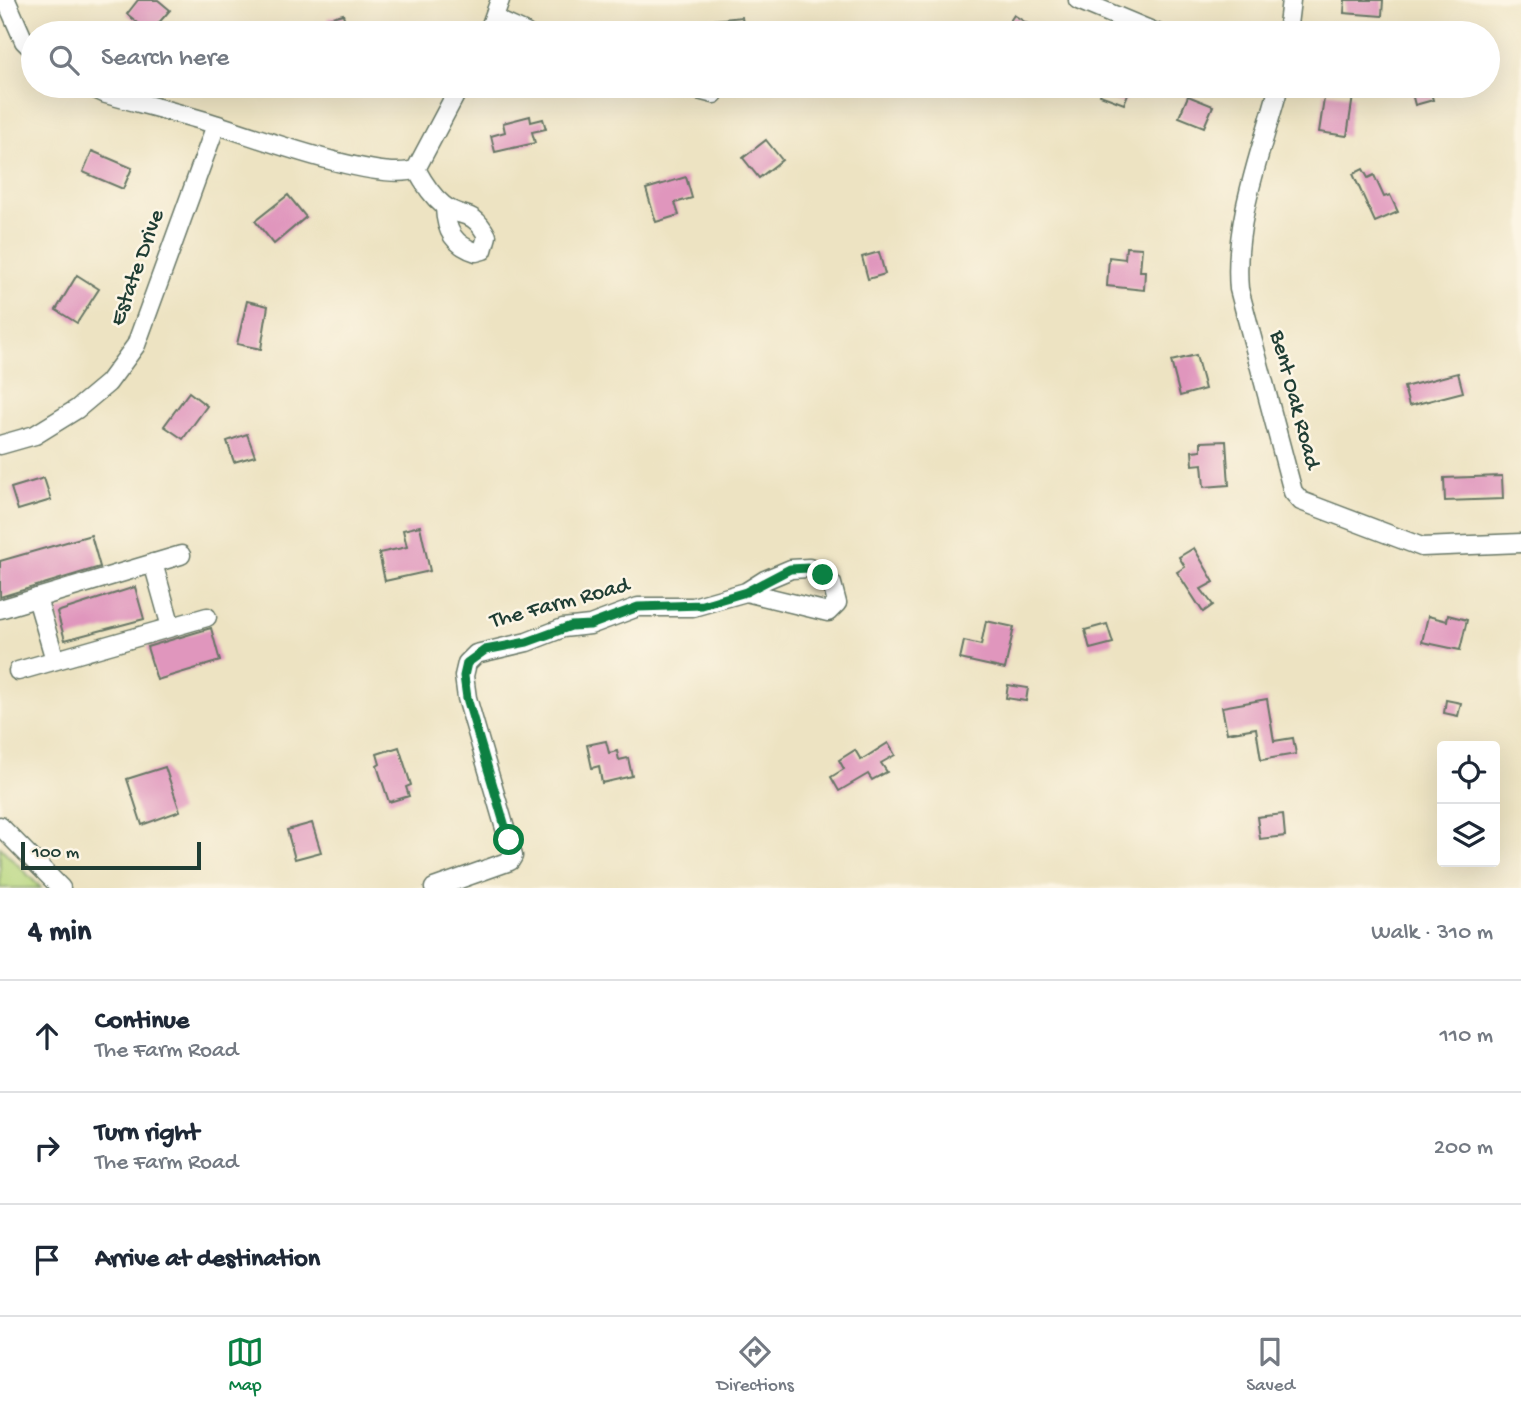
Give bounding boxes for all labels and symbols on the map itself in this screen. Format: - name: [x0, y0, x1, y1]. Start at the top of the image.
- street label: Estate Drive: [104, 205, 172, 330]
- street label: Bent Oak Road: [1262, 327, 1326, 474]
- route end: [807, 559, 838, 590]
- street label: The Farm Road: [485, 572, 634, 636]
- route start: [493, 824, 524, 855]
- scale bar: [21, 839, 201, 871]

